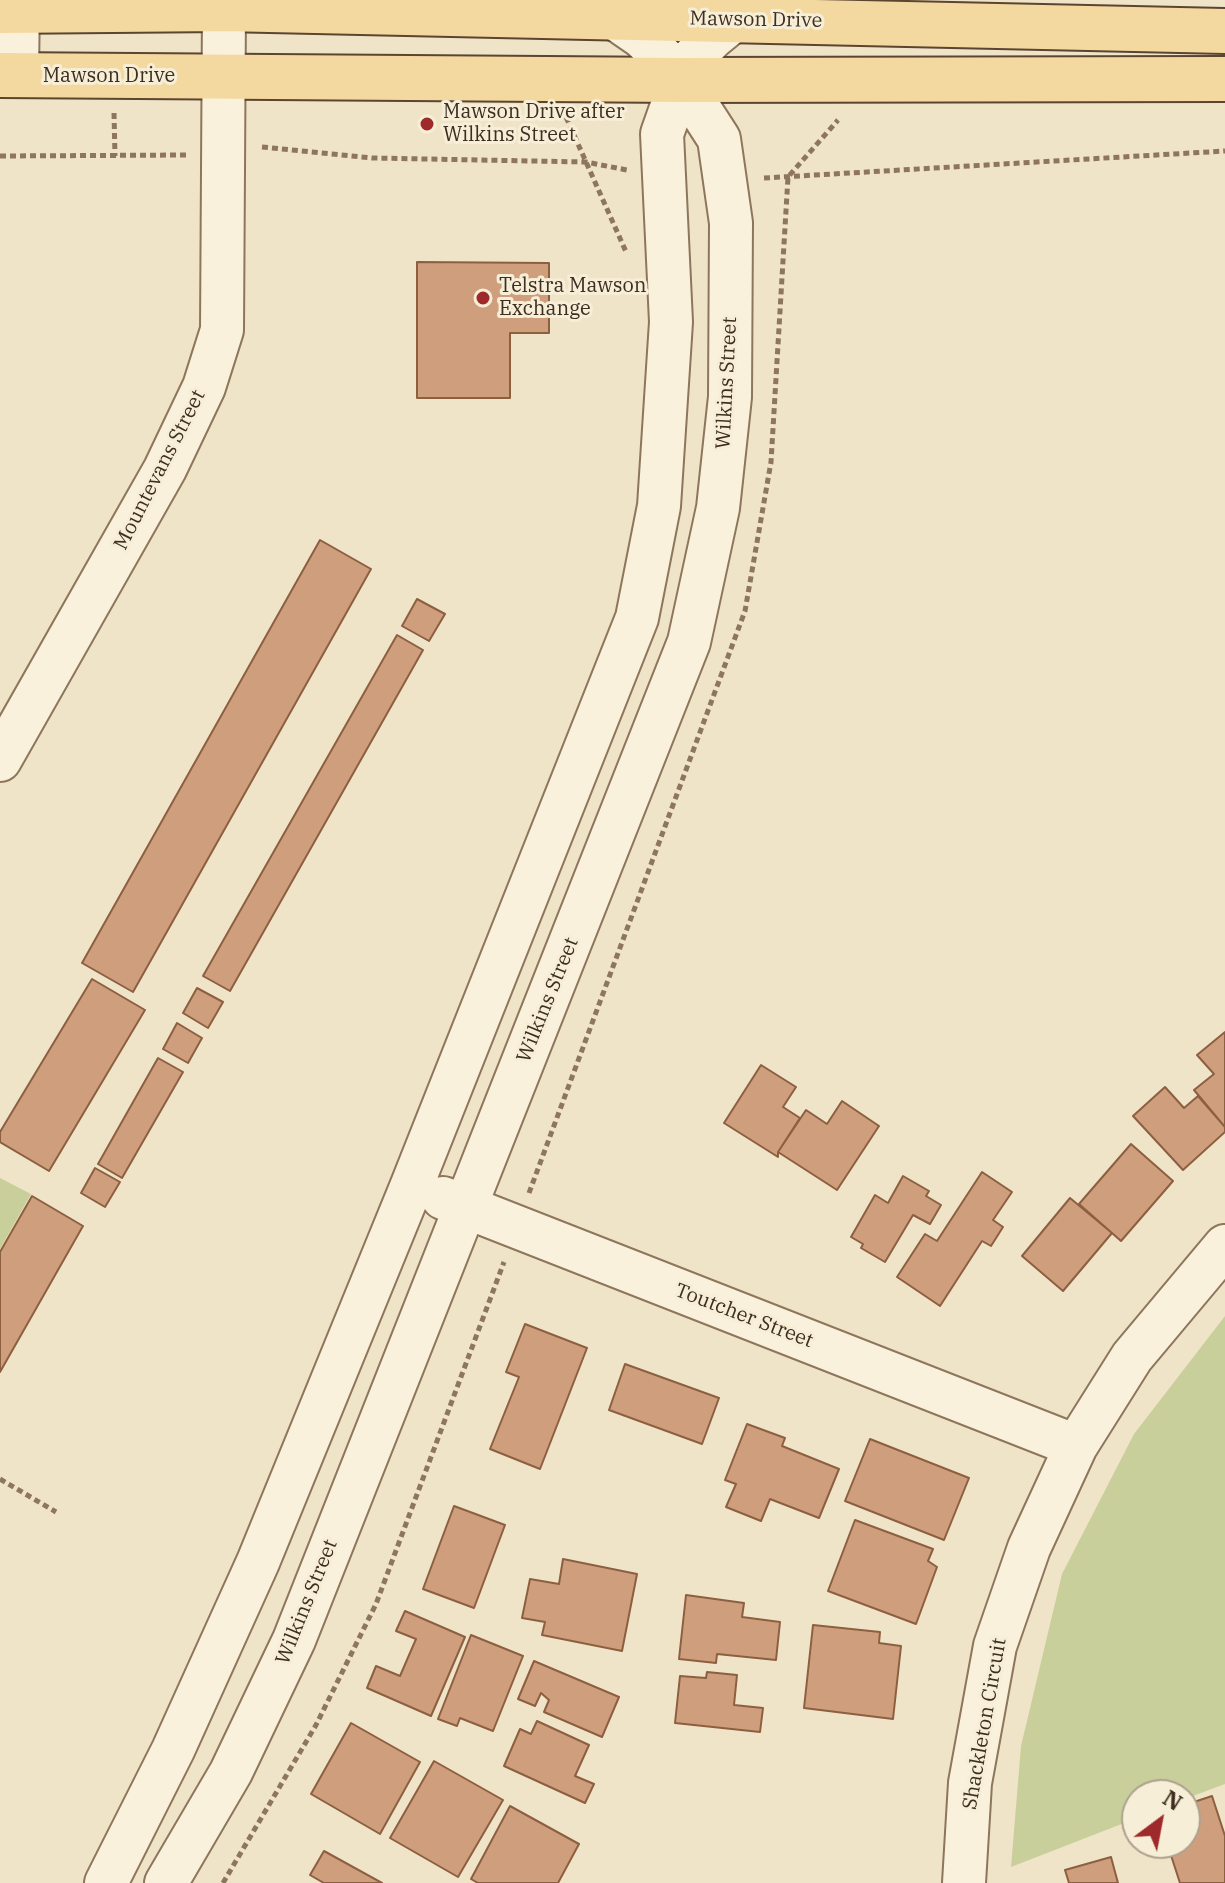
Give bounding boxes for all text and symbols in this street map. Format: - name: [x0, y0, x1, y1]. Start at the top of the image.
- street label: Mawson Drive: [689, 7, 823, 33]
- street label: Mawson Drive: [43, 64, 175, 88]
- place label: Mawson Drive after Wilkins Street: [443, 100, 625, 147]
- marker: Mawson Drive after Wilkins Street: [418, 115, 436, 133]
- place label: Telstra Mawson Exchange: [499, 274, 646, 321]
- marker: Telstra Mawson Exchange: [474, 289, 492, 307]
- street label: Wilkins Street: [712, 316, 742, 450]
- street label: Mountevans Street: [109, 386, 211, 554]
- street label: Wilkins Street: [512, 934, 584, 1066]
- street label: Toutcher Street: [672, 1279, 816, 1353]
- street label: Wilkins Street: [271, 1536, 343, 1668]
- street label: Shackleton Circuit: [958, 1636, 1012, 1812]
- north arrow: [1121, 1779, 1201, 1859]
- text: N: [1158, 1783, 1188, 1817]

